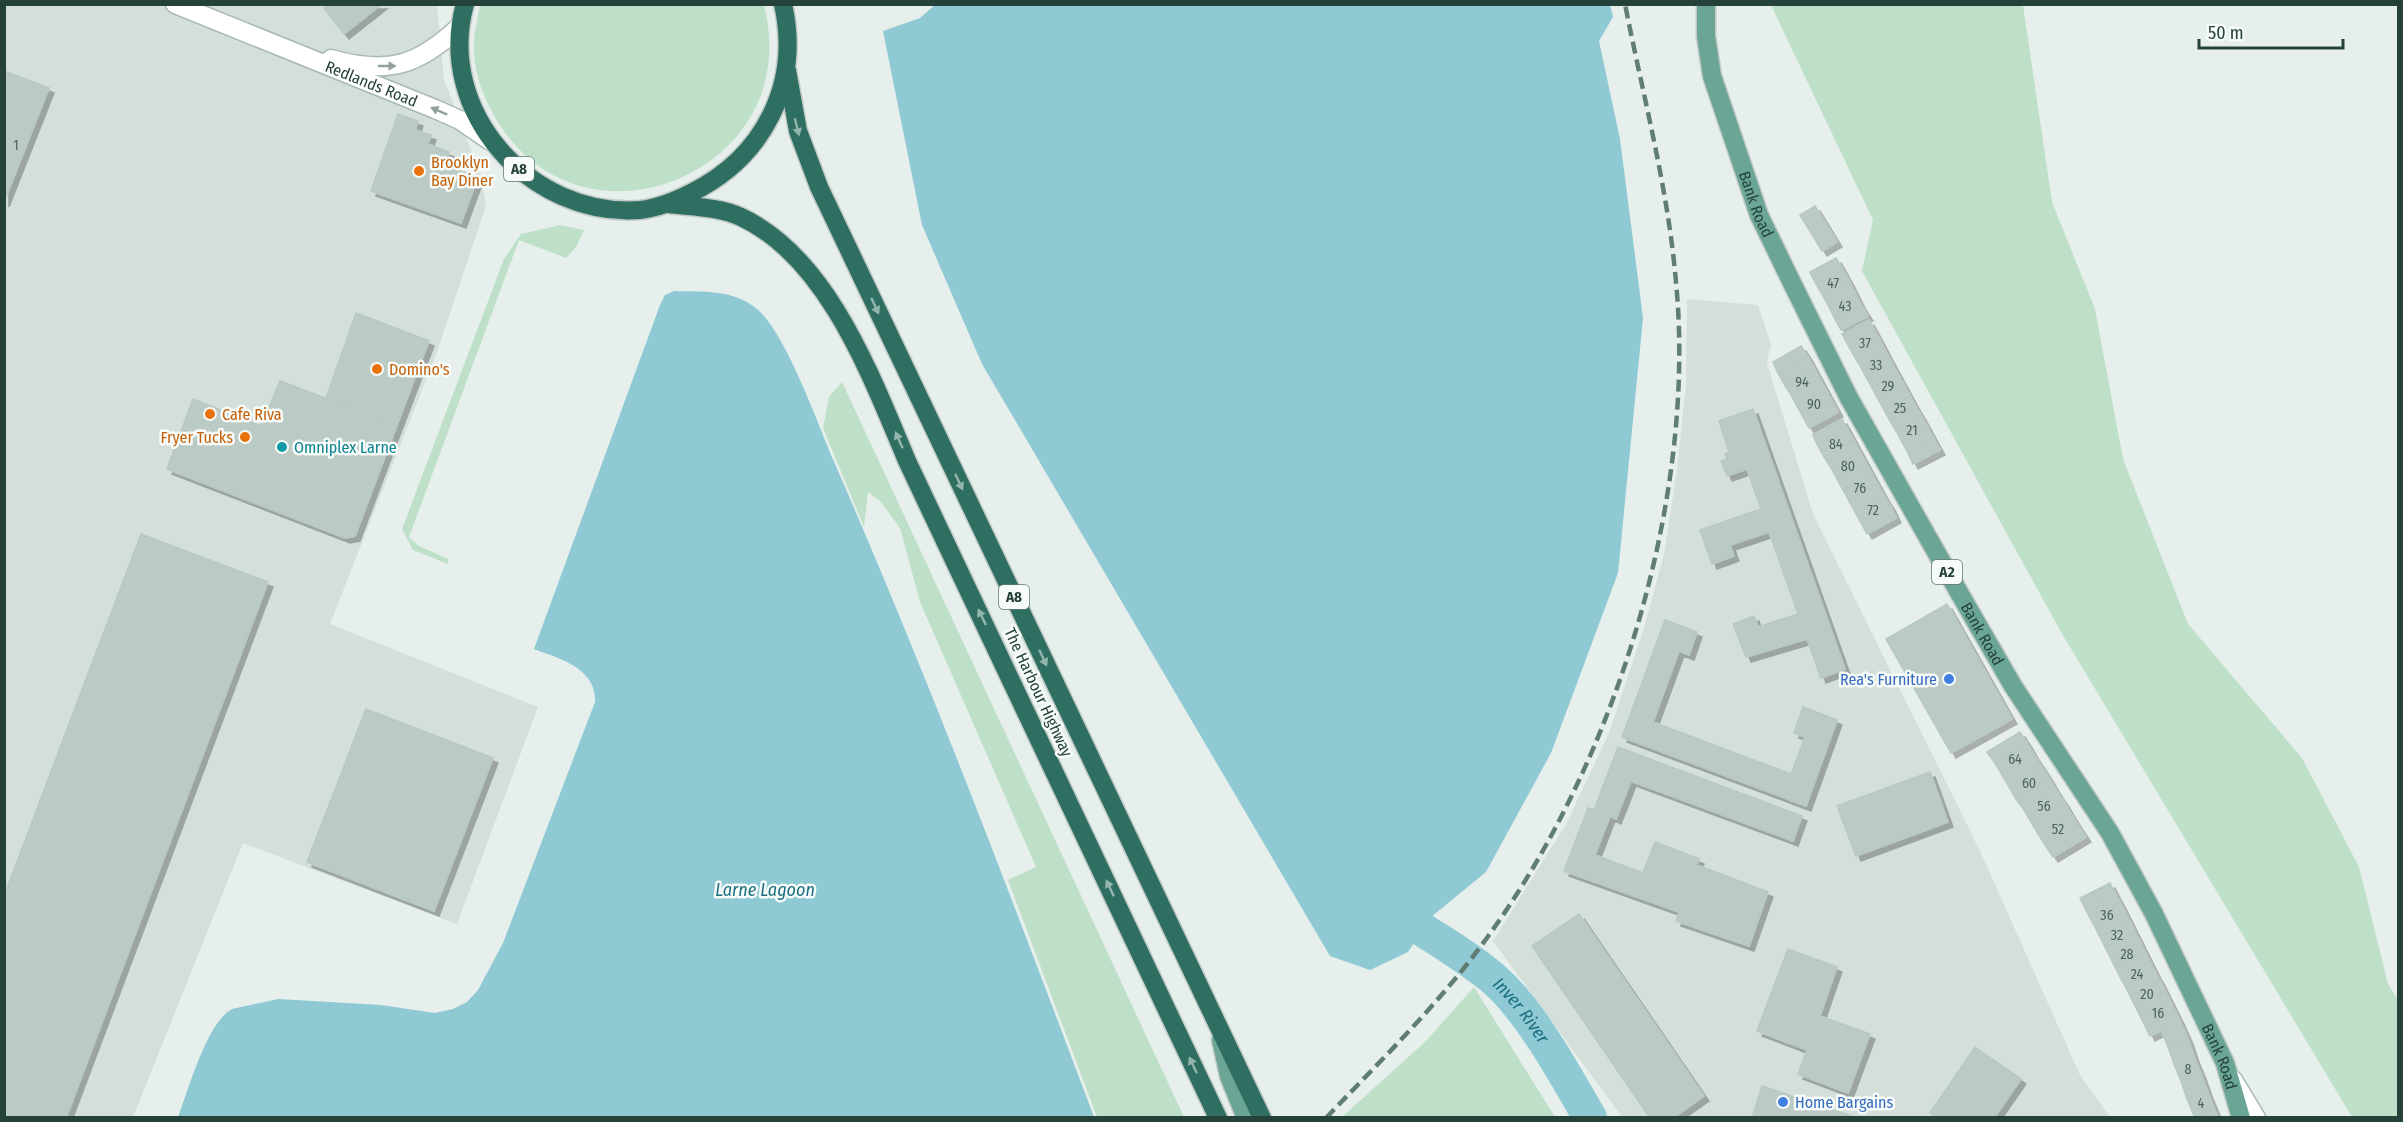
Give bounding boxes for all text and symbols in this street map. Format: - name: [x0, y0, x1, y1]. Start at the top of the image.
- scale bar: [2199, 12, 2343, 50]
- text: 50 m: [2208, 22, 2244, 44]
- street label: Redlands Road: [322, 57, 420, 111]
- one-way arrow: [378, 61, 397, 71]
- one-way arrow: [430, 106, 448, 115]
- one-way arrow: [793, 118, 803, 136]
- house number: 1: [13, 137, 19, 154]
- place label: Brooklyn Bay Diner: [431, 153, 494, 190]
- road number: A8: [504, 157, 534, 181]
- marker: Brooklyn Bay Diner: [412, 164, 426, 178]
- street label: Bank Road: [1735, 169, 1777, 241]
- house number: 47: [1827, 275, 1839, 292]
- one-way arrow: [871, 297, 880, 314]
- house number: 43: [1839, 298, 1851, 315]
- house number: 37: [1859, 335, 1871, 352]
- house number: 33: [1870, 357, 1882, 374]
- place label: Domino's: [389, 360, 450, 379]
- marker: Domino's: [370, 362, 384, 376]
- house number: 94: [1795, 374, 1809, 391]
- house number: 29: [1882, 378, 1895, 395]
- house number: 90: [1807, 396, 1821, 413]
- house number: 25: [1894, 400, 1906, 417]
- place label: Cafe Riva: [222, 405, 282, 424]
- marker: Cafe Riva: [203, 407, 217, 421]
- house number: 21: [1906, 422, 1918, 439]
- place label: Fryer Tucks: [160, 428, 233, 447]
- marker: Fryer Tucks: [238, 430, 252, 444]
- one-way arrow: [894, 432, 903, 449]
- house number: 84: [1829, 436, 1843, 453]
- place label: Omniplex Larne: [294, 438, 397, 457]
- marker: Omniplex Larne: [275, 440, 289, 454]
- house number: 80: [1841, 458, 1855, 475]
- one-way arrow: [955, 473, 964, 490]
- house number: 76: [1854, 480, 1866, 497]
- house number: 72: [1867, 502, 1879, 519]
- road number: A2: [1932, 560, 1962, 584]
- road number: A8: [999, 585, 1029, 609]
- street label: Bank Road: [1957, 599, 2008, 669]
- one-way arrow: [978, 608, 987, 625]
- street label: The Harbour Highway: [1000, 625, 1077, 760]
- one-way arrow: [1038, 649, 1047, 666]
- place label: Rea's Furniture: [1840, 670, 1937, 689]
- marker: Rea's Furniture: [1942, 672, 1956, 686]
- house number: 64: [2008, 751, 2022, 768]
- house number: 60: [2022, 775, 2036, 792]
- house number: 56: [2037, 798, 2051, 815]
- house number: 52: [2052, 821, 2064, 838]
- water label: Larne Lagoon: [715, 879, 815, 901]
- one-way arrow: [1105, 880, 1114, 897]
- house number: 36: [2100, 907, 2114, 924]
- house number: 32: [2111, 927, 2123, 944]
- house number: 28: [2120, 946, 2134, 963]
- house number: 24: [2131, 966, 2144, 983]
- water label: Inver River: [1488, 973, 1554, 1048]
- house number: 20: [2140, 986, 2154, 1003]
- house number: 16: [2152, 1005, 2164, 1022]
- street label: Bank Road: [2198, 1021, 2241, 1092]
- one-way arrow: [1188, 1056, 1197, 1073]
- house number: 8: [2185, 1061, 2192, 1078]
- place label: Home Bargains: [1795, 1093, 1894, 1112]
- marker: Home Bargains: [1776, 1095, 1790, 1109]
- house number: 4: [2198, 1095, 2205, 1112]

